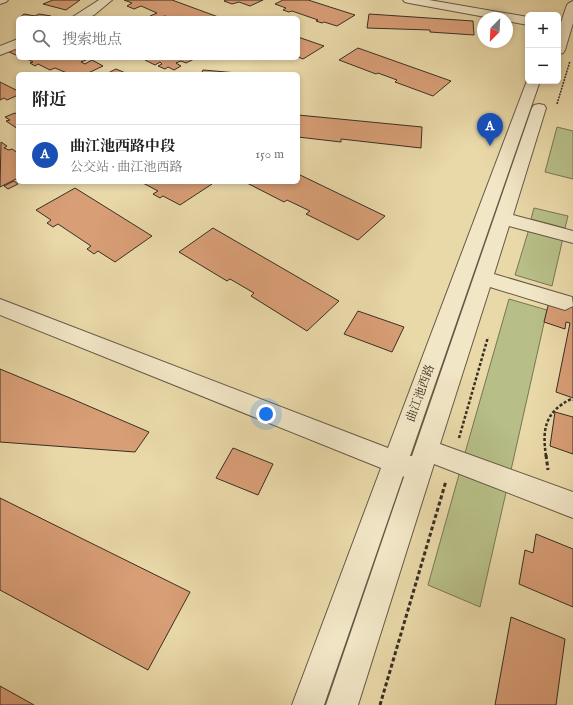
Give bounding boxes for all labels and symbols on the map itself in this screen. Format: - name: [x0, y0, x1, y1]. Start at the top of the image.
- north arrow: [477, 12, 513, 48]
- pin: A: [477, 113, 503, 146]
- street label: 曲江池西路: [403, 362, 438, 424]
- your location: [256, 404, 276, 424]

